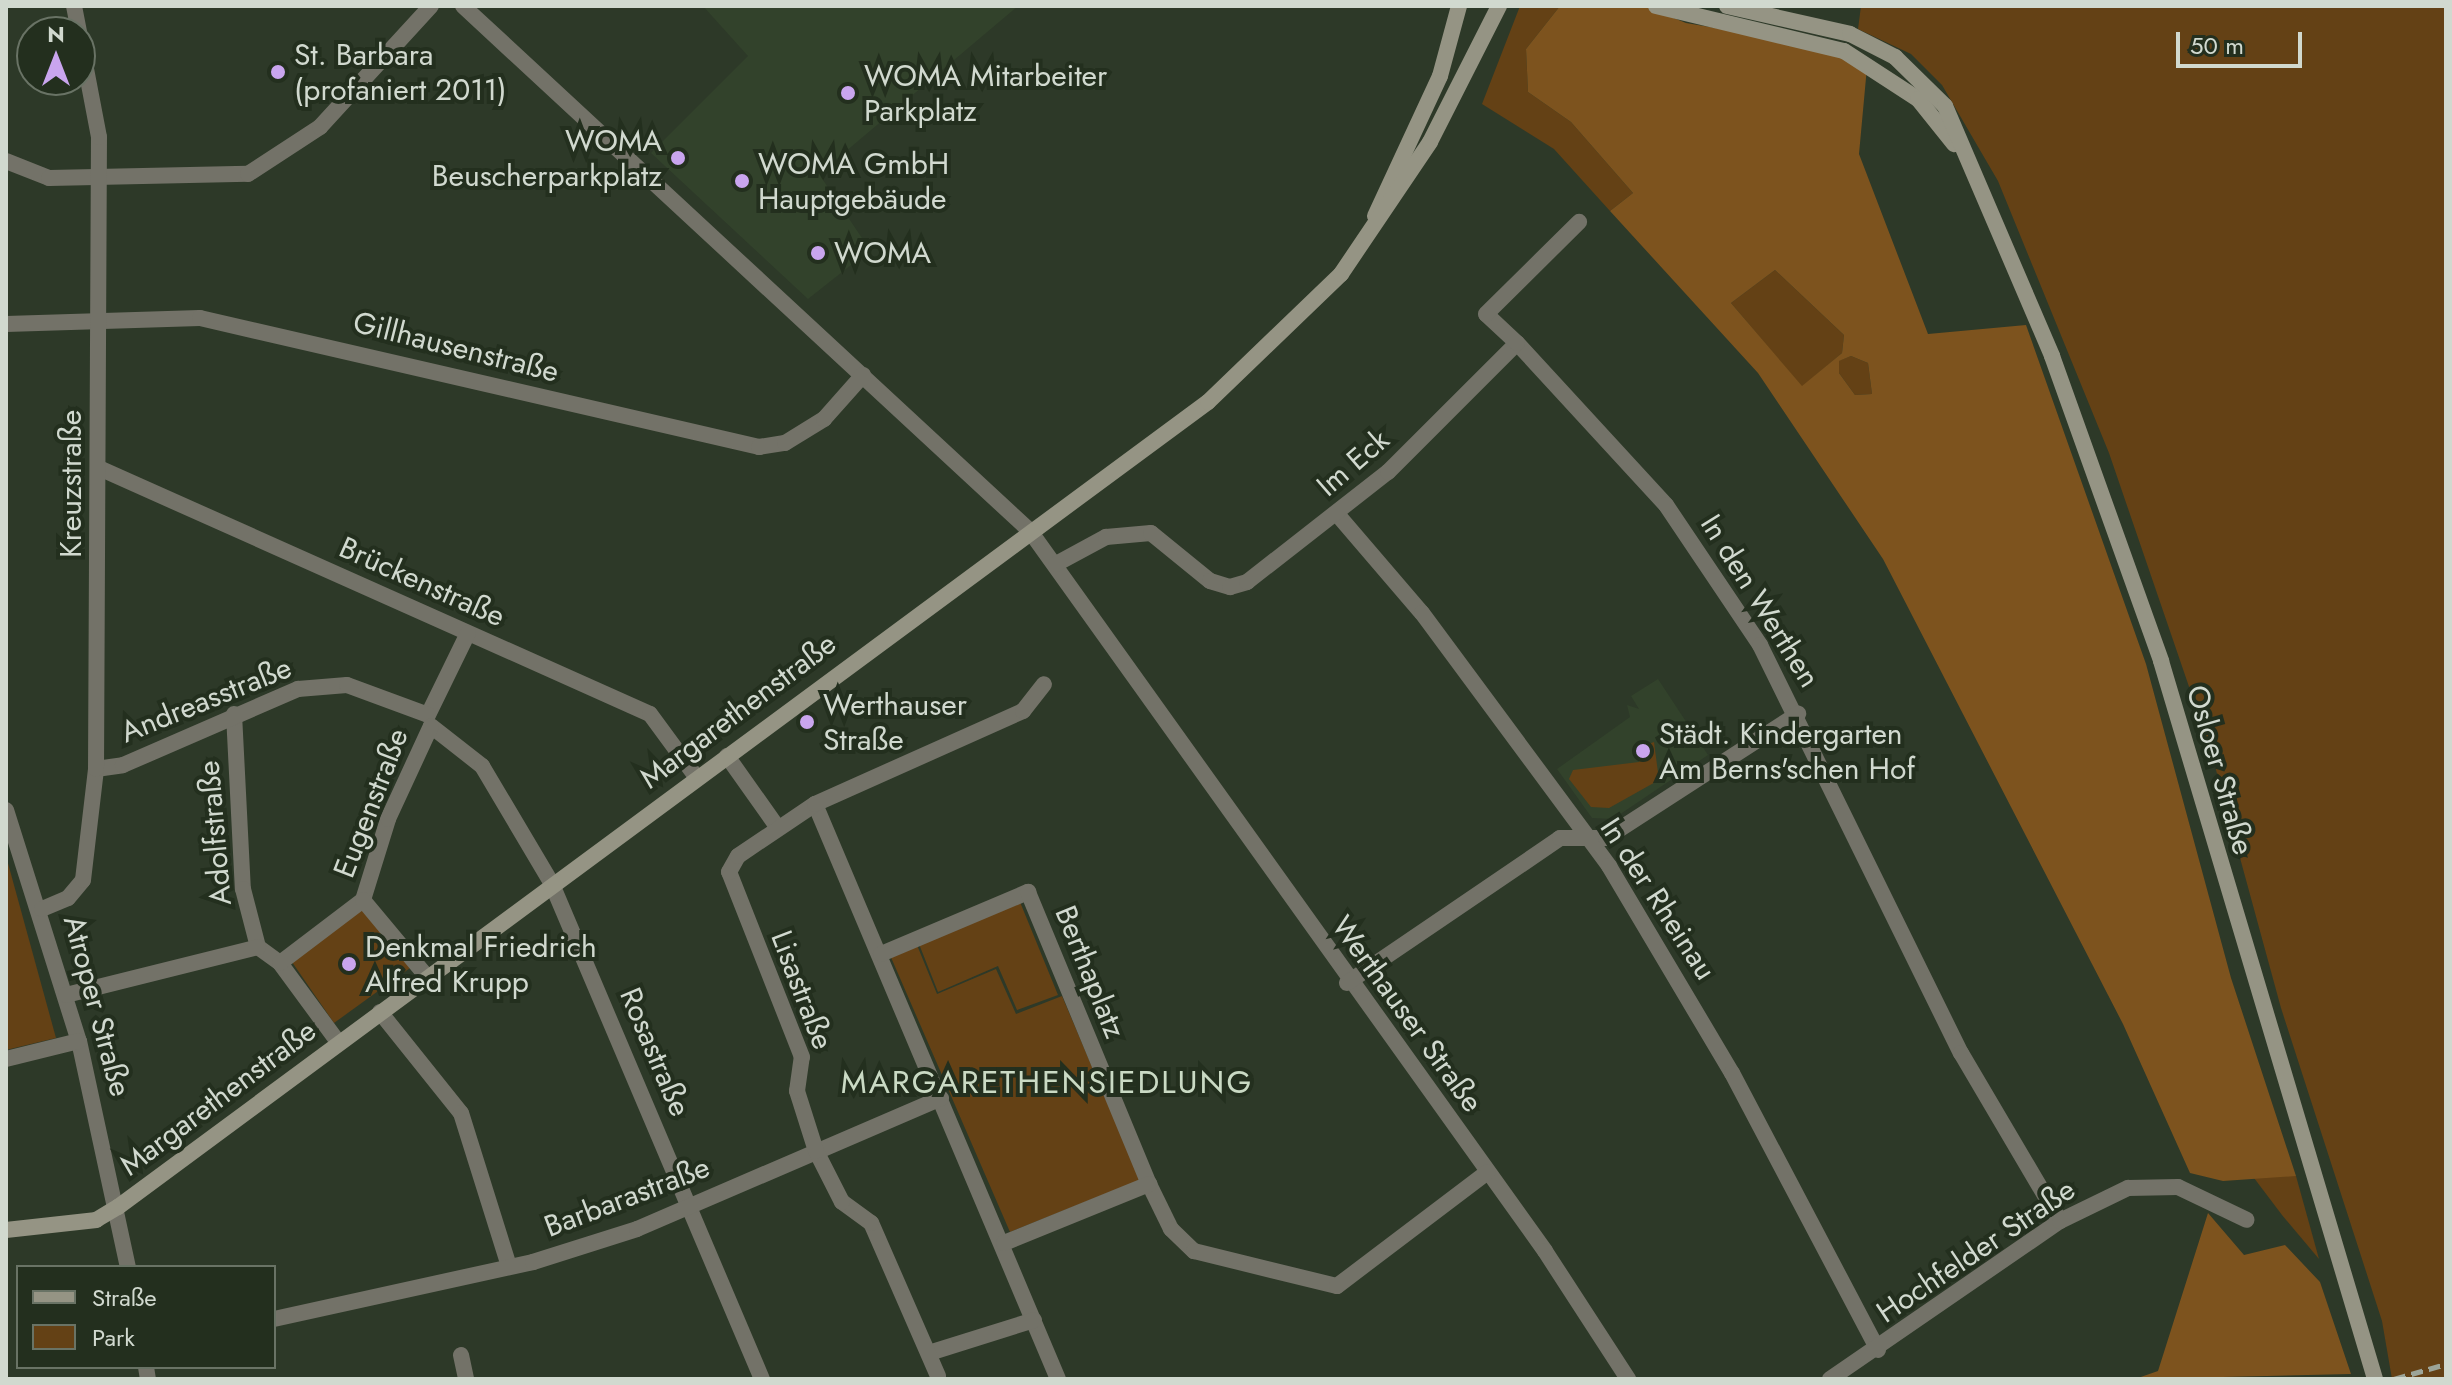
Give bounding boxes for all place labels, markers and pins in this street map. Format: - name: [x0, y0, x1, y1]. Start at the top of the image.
- place label: St. Barbara (profaniert 2011): [294, 37, 506, 108]
- place label: WOMA Mitarbeiter Parkplatz: [864, 58, 1107, 128]
- marker: St. Barbara (profaniert 2011): [269, 63, 287, 81]
- marker: WOMA Mitarbeiter Parkplatz: [839, 84, 857, 102]
- place label: WOMA Beuscherparkplatz: [432, 123, 662, 194]
- place label: WOMA GmbH Hauptgebäude: [758, 146, 949, 216]
- marker: WOMA Beuscherparkplatz: [669, 149, 687, 167]
- marker: WOMA GmbH Hauptgebäude: [733, 172, 751, 190]
- place label: WOMA: [834, 235, 931, 271]
- marker: WOMA: [809, 244, 827, 262]
- place label: Werthauser Straße: [823, 687, 967, 758]
- marker: Werthauser Straße: [798, 713, 816, 731]
- place label: Städt. Kindergarten Am Berns'schen Hof: [1659, 716, 1915, 786]
- marker: Städt. Kindergarten Am Berns'schen Hof: [1634, 742, 1652, 760]
- place label: Denkmal Friedrich Alfred Krupp: [365, 929, 597, 1000]
- marker: Denkmal Friedrich Alfred Krupp: [340, 955, 358, 973]

